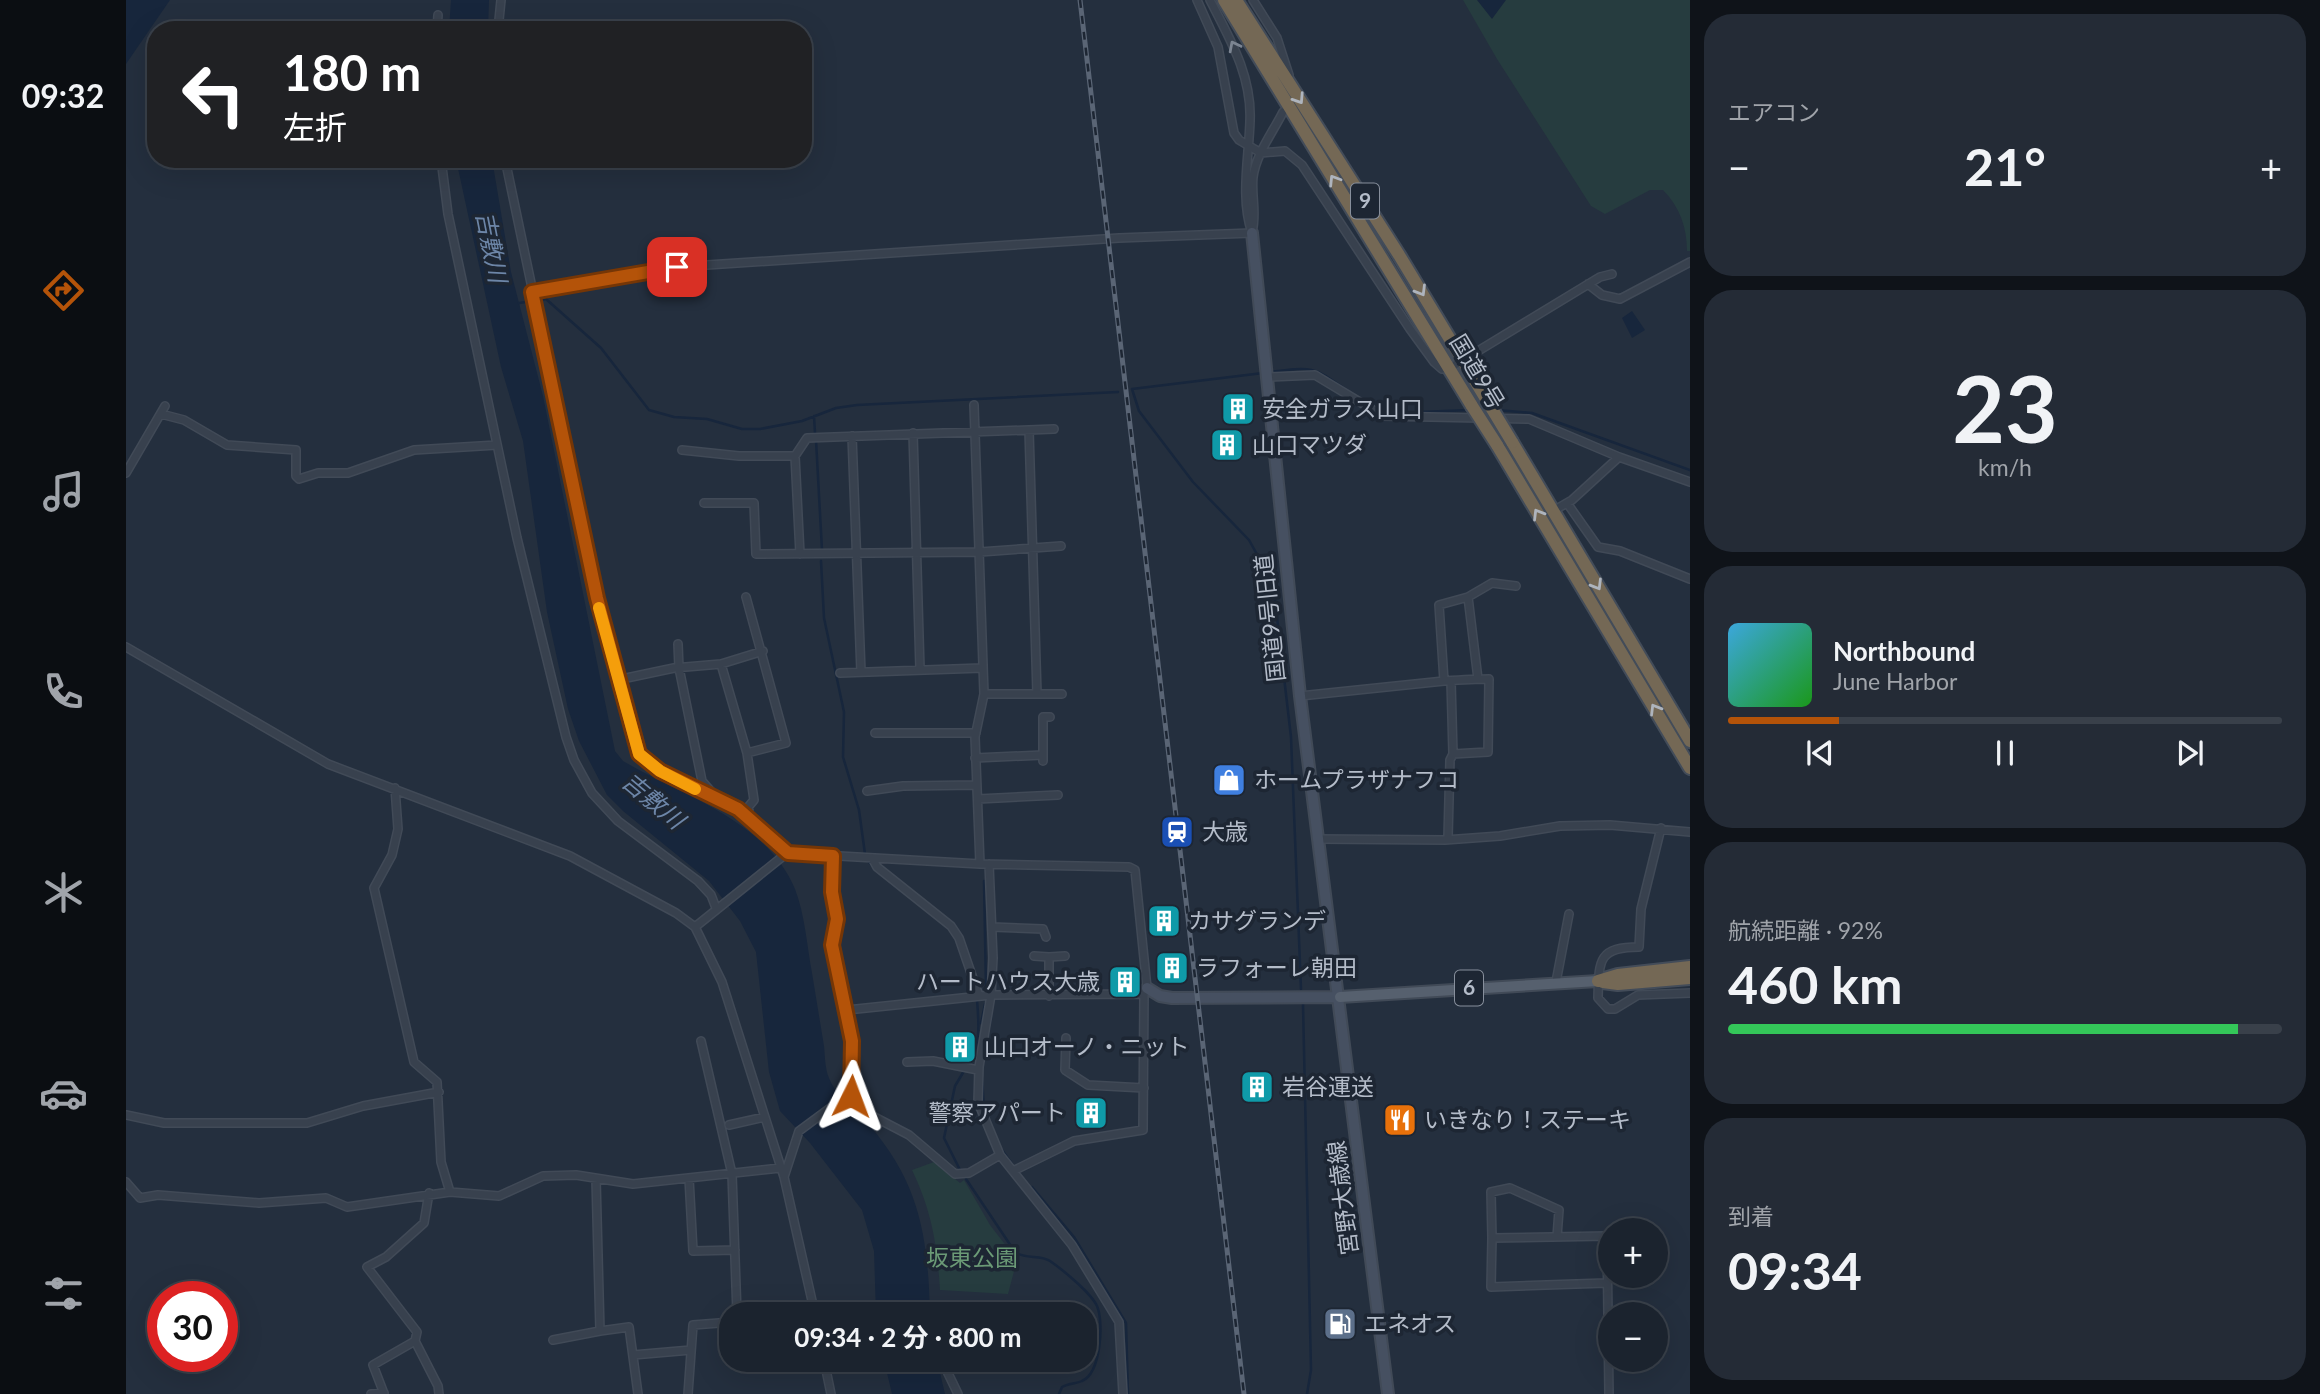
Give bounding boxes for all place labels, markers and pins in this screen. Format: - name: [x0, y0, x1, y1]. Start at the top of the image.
- pin: [647, 237, 707, 297]
- building icon: 安全ガラス山口: [1219, 390, 1257, 428]
- place label: 安全ガラス山口: [1262, 394, 1423, 422]
- building icon: 山口マツダ: [1208, 426, 1246, 464]
- place label: 山口マツダ: [1252, 430, 1367, 458]
- shop icon: ホームプラザナフコ: [1210, 761, 1248, 799]
- place label: ホームプラザナフコ: [1254, 765, 1459, 793]
- station icon: 大歳: [1158, 813, 1196, 851]
- place label: 大歳: [1202, 817, 1248, 845]
- building icon: カサグランデ: [1145, 902, 1183, 940]
- place label: カサグランデ: [1188, 906, 1326, 934]
- building icon: ラフォーレ朝田: [1153, 949, 1191, 987]
- place label: ラフォーレ朝田: [1196, 953, 1357, 981]
- building icon: ハートハウス大歳: [1106, 963, 1144, 1001]
- place label: ハートハウス大歳: [916, 967, 1100, 995]
- building icon: 山口オーノ・ニット: [941, 1028, 979, 1066]
- place label: 山口オーノ・ニット: [984, 1032, 1190, 1060]
- building icon: 岩谷運送: [1238, 1068, 1276, 1106]
- place label: 岩谷運送: [1282, 1072, 1374, 1100]
- building icon: 警察アパート: [1072, 1094, 1110, 1132]
- place label: 警察アパート: [928, 1098, 1066, 1126]
- restaurant icon: いきなり！ステーキ: [1381, 1101, 1419, 1139]
- place label: いきなり！ステーキ: [1424, 1105, 1631, 1133]
- fuel station icon: エネオス: [1321, 1305, 1359, 1343]
- place label: エネオス: [1364, 1309, 1456, 1337]

